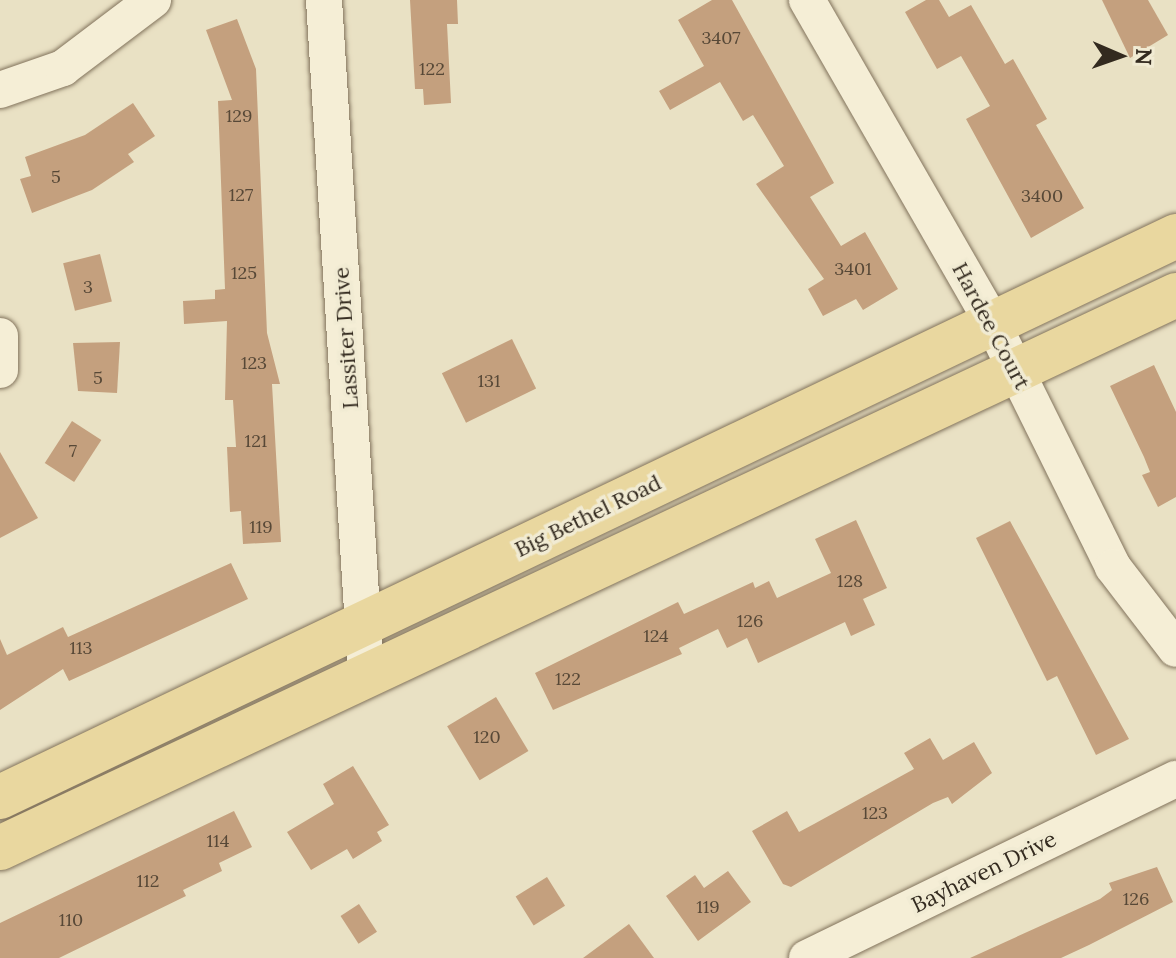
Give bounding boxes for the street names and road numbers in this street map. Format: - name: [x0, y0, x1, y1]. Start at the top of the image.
- street label: Hardee Court: [946, 258, 1036, 394]
- street label: Lassiter Drive: [328, 266, 364, 410]
- street label: Big Bethel Road: [511, 469, 665, 563]
- street label: Bayhaven Drive: [907, 826, 1061, 918]

